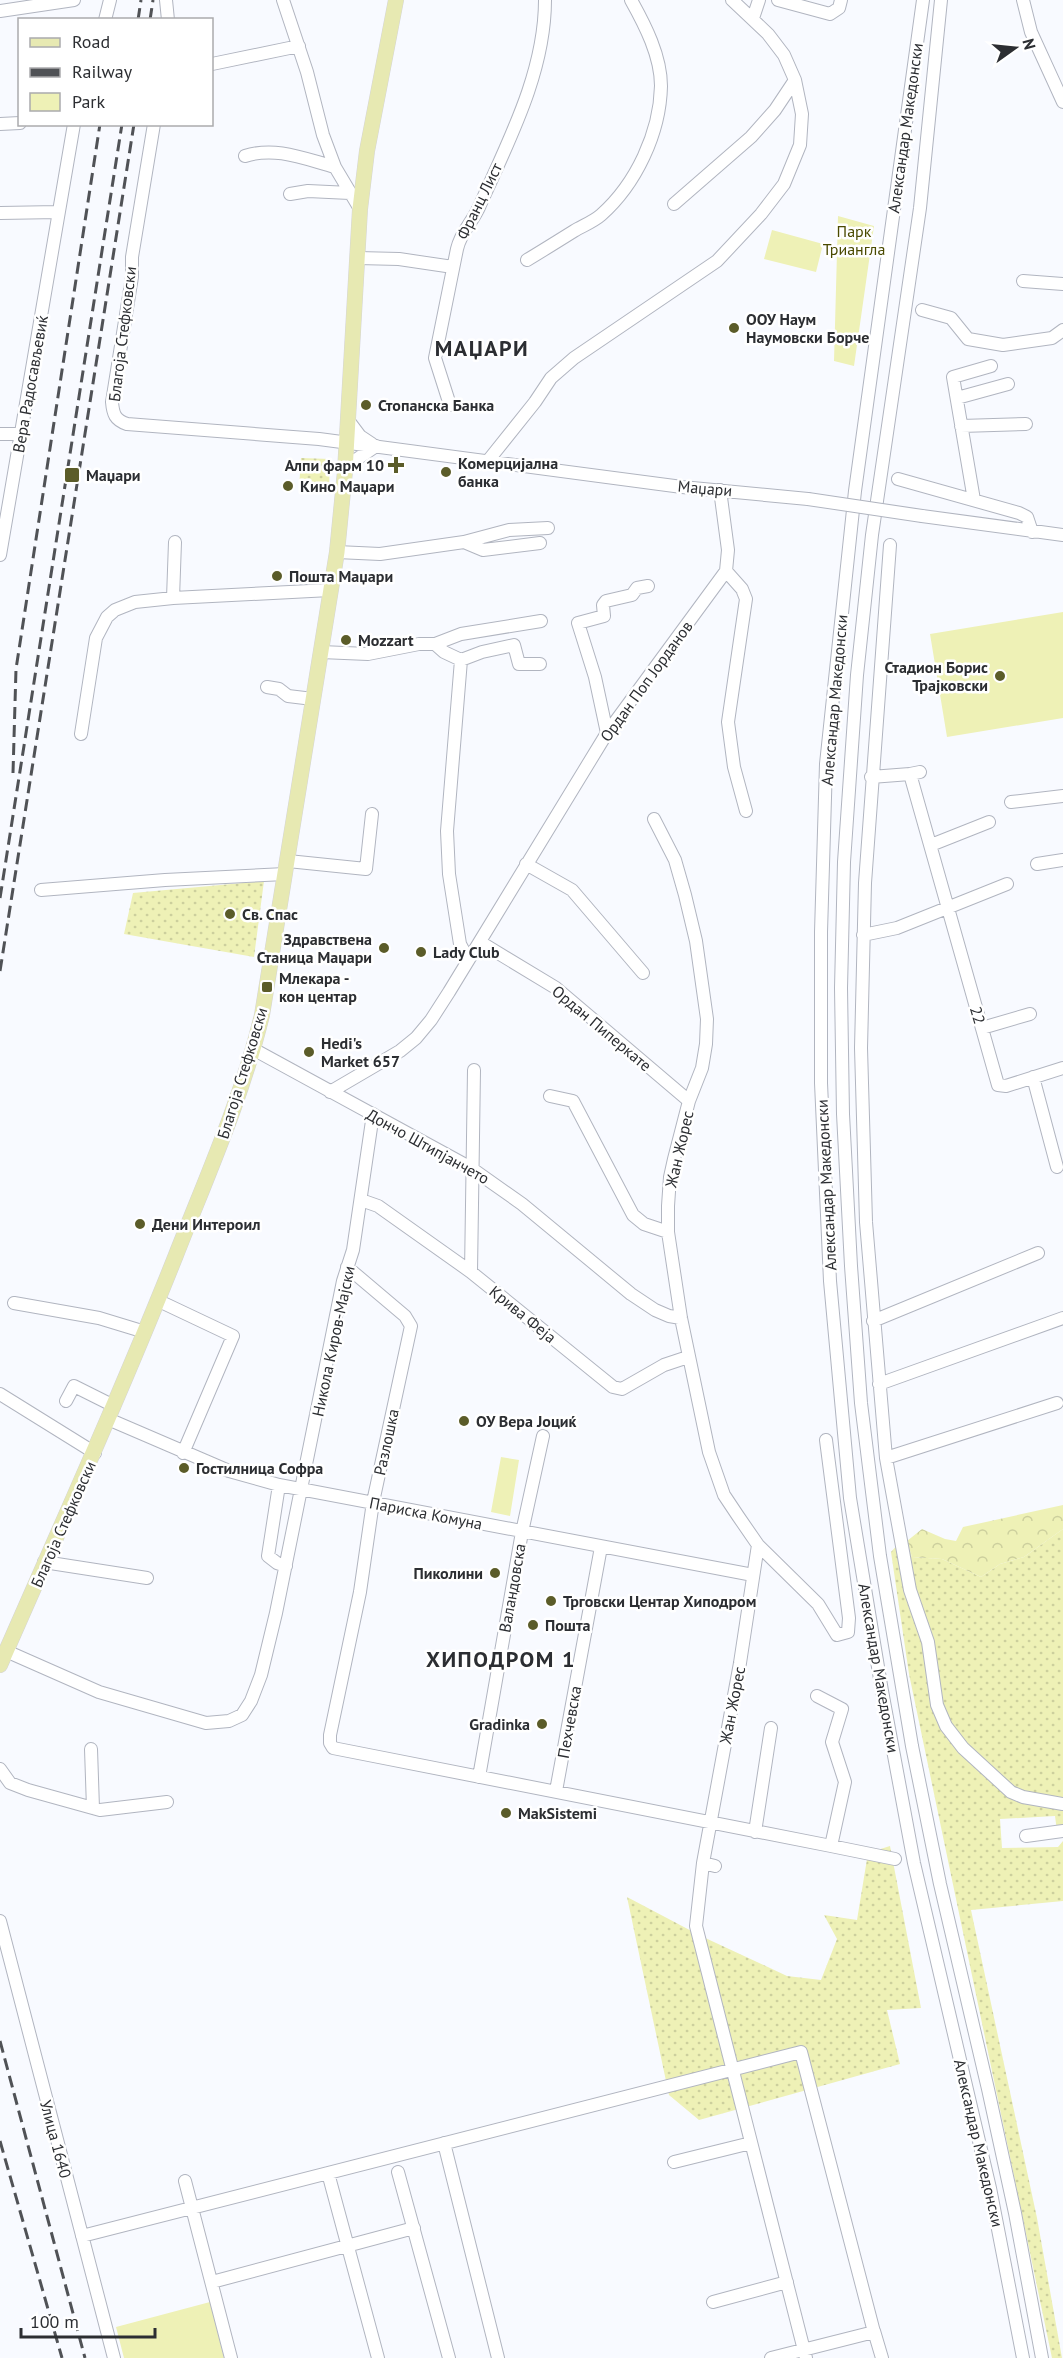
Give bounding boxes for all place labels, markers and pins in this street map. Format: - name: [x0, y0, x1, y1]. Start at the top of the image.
- place label: ООУ Наум Наумовски Борче: [746, 309, 869, 347]
- marker: ООУ Наум Наумовски Борче: [727, 321, 741, 335]
- place label: Стопанска Банка: [378, 395, 494, 415]
- marker: Стопанска Банка: [359, 398, 373, 412]
- place label: Комерцијална банка: [458, 453, 558, 491]
- place label: Алпи фарм 10: [285, 455, 384, 475]
- marker: Алпи фарм 10: [389, 458, 403, 472]
- place label: Маџари: [86, 465, 141, 485]
- marker: Комерцијална банка: [439, 465, 453, 479]
- marker: Маџари: [63, 466, 81, 484]
- place label: Кино Маџари: [300, 476, 394, 496]
- marker: Кино Маџари: [281, 479, 295, 493]
- place label: Пошта Маџари: [289, 566, 393, 586]
- marker: Пошта Маџари: [270, 569, 284, 583]
- place label: Mozzart: [358, 630, 414, 650]
- marker: Mozzart: [339, 633, 353, 647]
- place label: Стадион Борис Трајковски: [885, 657, 988, 695]
- marker: Стадион Борис Трајковски: [993, 669, 1007, 683]
- place label: Св. Спас: [242, 904, 298, 924]
- marker: Св. Спас: [223, 907, 237, 921]
- place label: Здравствена Станица Маџари: [257, 929, 372, 967]
- marker: Здравствена Станица Маџари: [377, 941, 391, 955]
- place label: Lady Club: [433, 942, 500, 962]
- marker: Lady Club: [414, 945, 428, 959]
- place label: Млекара - кон центар: [279, 968, 357, 1006]
- marker: Млекара - кон центар: [260, 980, 274, 994]
- place label: Hedi's Market 657: [321, 1033, 400, 1071]
- marker: Hedi's Market 657: [302, 1045, 316, 1059]
- place label: Дени Интероил: [152, 1214, 260, 1234]
- marker: Дени Интероил: [133, 1217, 147, 1231]
- place label: ОУ Вера Јоциќ: [476, 1411, 577, 1431]
- marker: ОУ Вера Јоциќ: [457, 1414, 471, 1428]
- place label: Гостилница Софра: [196, 1458, 323, 1478]
- marker: Гостилница Софра: [177, 1461, 191, 1475]
- place label: Пиколини: [414, 1563, 483, 1583]
- marker: Пиколини: [488, 1566, 502, 1580]
- place label: Трговски Центар Хиподром: [563, 1591, 756, 1611]
- marker: Трговски Центар Хиподром: [544, 1594, 558, 1608]
- place label: Пошта: [545, 1615, 591, 1635]
- marker: Пошта: [526, 1618, 540, 1632]
- place label: Gradinka: [469, 1714, 530, 1734]
- marker: Gradinka: [535, 1717, 549, 1731]
- place label: MakSistemi: [518, 1803, 597, 1823]
- marker: MakSistemi: [499, 1806, 513, 1820]

